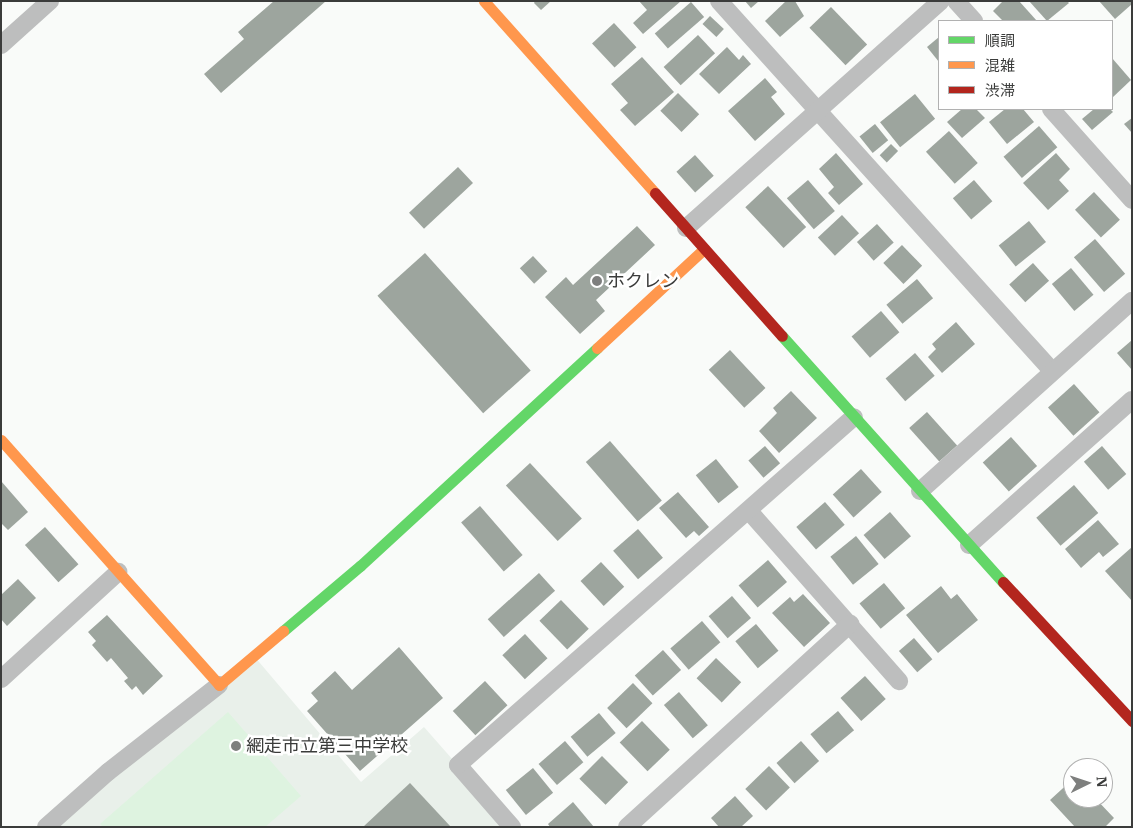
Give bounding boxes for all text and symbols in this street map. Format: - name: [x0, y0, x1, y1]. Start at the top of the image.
- legend: [938, 20, 1113, 110]
- text: 順調: [985, 31, 1015, 50]
- text: 混雑: [985, 56, 1015, 75]
- text: 渋滞: [985, 81, 1015, 100]
- place label: ホクレン: [607, 270, 679, 292]
- marker: ホクレン: [591, 275, 603, 287]
- place label: 網走市立第三中学校: [246, 735, 408, 757]
- marker: 網走市立第三中学校: [230, 740, 242, 752]
- north arrow: [1063, 758, 1113, 808]
- text: N: [1093, 776, 1111, 788]

